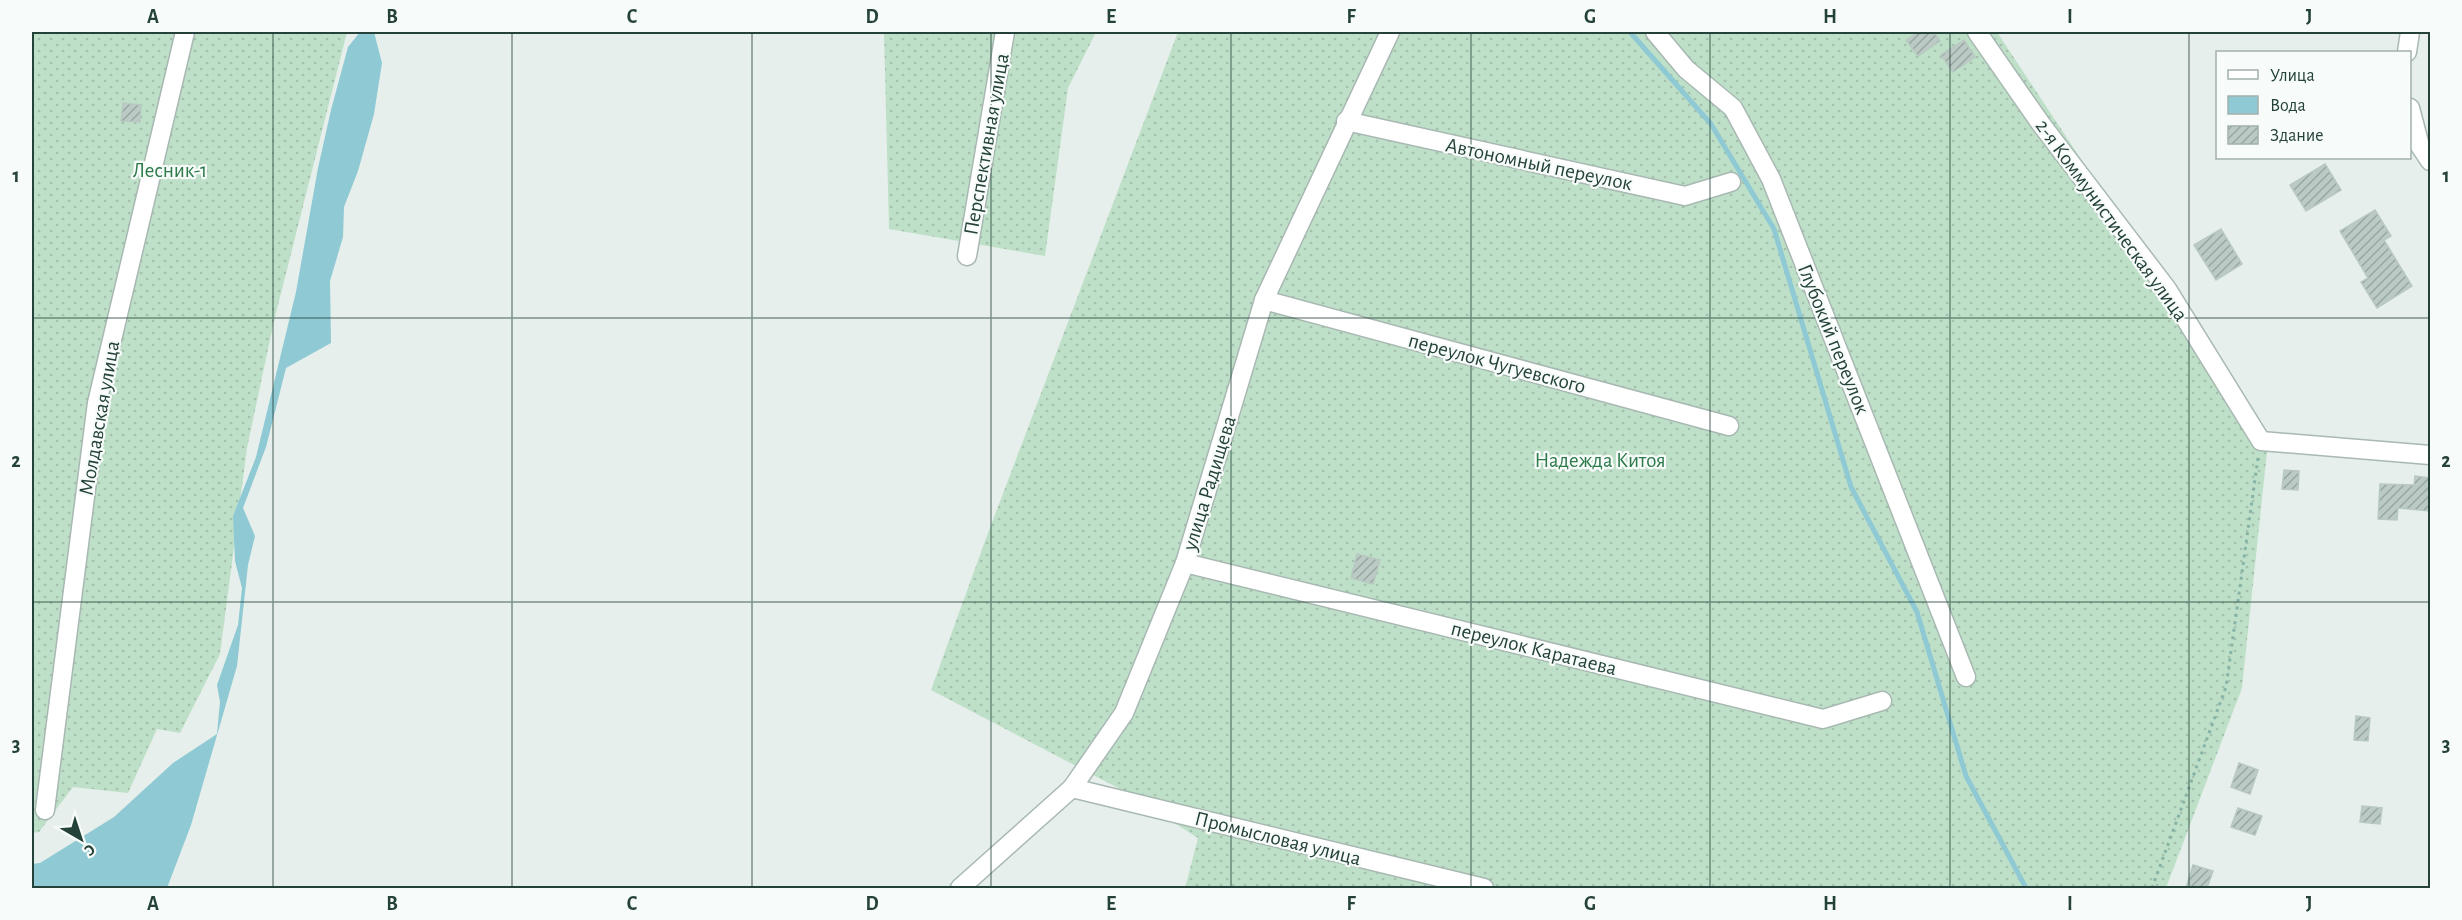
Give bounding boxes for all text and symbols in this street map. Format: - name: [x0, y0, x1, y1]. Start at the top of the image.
- text: A: [147, 7, 159, 27]
- text: B: [386, 7, 398, 27]
- text: C: [627, 7, 638, 27]
- text: D: [865, 7, 879, 27]
- text: E: [1106, 7, 1116, 27]
- text: F: [1346, 7, 1356, 27]
- text: G: [1584, 7, 1596, 27]
- text: H: [1823, 7, 1837, 27]
- text: I: [2067, 7, 2073, 27]
- text: J: [2306, 7, 2312, 27]
- street label: Перспективная улица: [960, 51, 1013, 237]
- legend: [2216, 51, 2411, 159]
- text: Улица: [2270, 67, 2315, 85]
- text: Вода: [2270, 97, 2306, 115]
- street label: 2-я Коммунистическая улица: [2031, 115, 2192, 325]
- text: Здание: [2270, 127, 2324, 145]
- street label: Автономный переулок: [1444, 134, 1634, 195]
- park label: Лесник-1: [133, 160, 207, 181]
- text: 1: [12, 166, 20, 186]
- text: 1: [2442, 166, 2450, 186]
- street label: Глубокий переулок: [1794, 261, 1873, 417]
- street label: переулок Чугуевского: [1406, 330, 1588, 397]
- street label: Молдавская улица: [76, 339, 123, 497]
- street label: улица Радищева: [1179, 413, 1240, 554]
- park label: Надежда Китоя: [1534, 450, 1666, 471]
- text: 2: [11, 451, 21, 471]
- text: 2: [2441, 451, 2451, 471]
- street label: переулок Каратаева: [1449, 618, 1619, 679]
- text: 3: [12, 735, 20, 755]
- text: 3: [2442, 735, 2450, 755]
- street label: Промысловая улица: [1192, 808, 1364, 869]
- north arrow: [51, 809, 111, 869]
- text: С: [81, 841, 98, 859]
- text: A: [147, 894, 159, 914]
- text: B: [386, 894, 398, 914]
- text: C: [627, 894, 638, 914]
- text: D: [865, 894, 879, 914]
- text: E: [1106, 894, 1116, 914]
- text: F: [1346, 894, 1356, 914]
- text: G: [1584, 894, 1596, 914]
- text: H: [1823, 894, 1837, 914]
- text: I: [2067, 894, 2073, 914]
- text: J: [2306, 894, 2312, 914]

